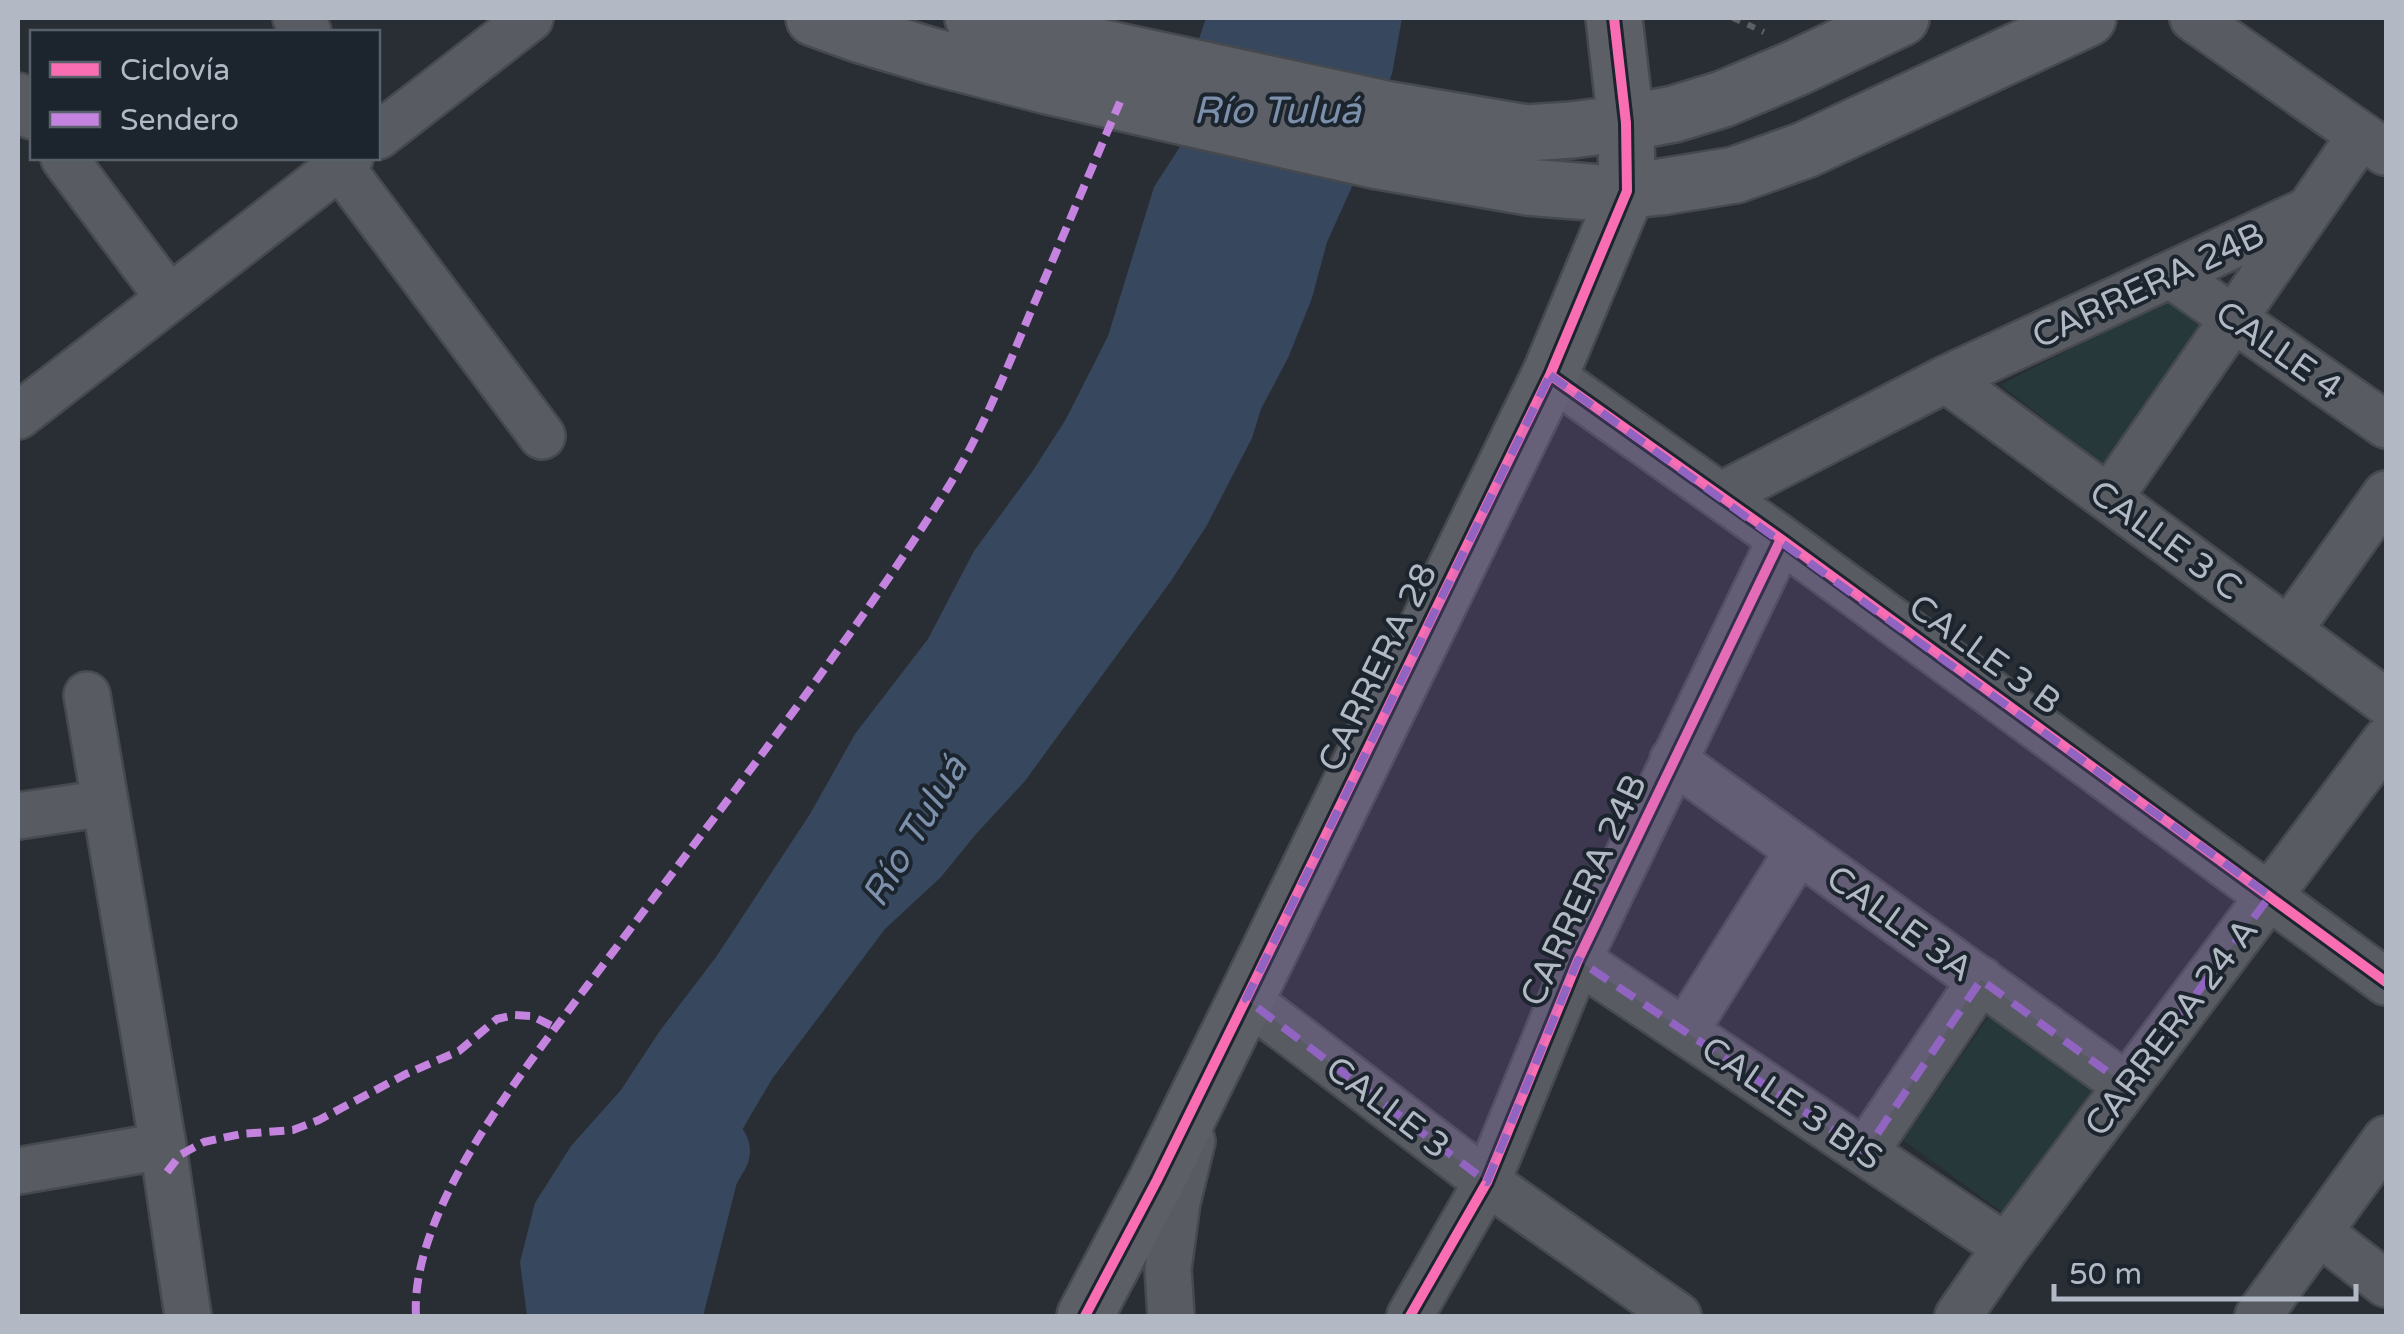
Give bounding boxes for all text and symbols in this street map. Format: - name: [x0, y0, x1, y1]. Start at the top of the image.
- legend: [30, 30, 380, 160]
- text: Ciclovía: [120, 52, 230, 89]
- water label: Río Tuluá: [1193, 88, 1362, 134]
- text: Sendero: [120, 102, 239, 139]
- street label: CARRERA 24B: [2026, 214, 2271, 358]
- street label: CALLE 4: [2207, 292, 2350, 409]
- street label: CALLE 3 C: [2081, 472, 2250, 610]
- street label: CARRERA 28: [1309, 556, 1446, 779]
- street label: CALLE 3 B: [1900, 586, 2069, 724]
- water label: Río Tuluá: [852, 746, 979, 915]
- street label: CARRERA 24B: [1512, 768, 1656, 1013]
- street label: CALLE 3A: [1818, 857, 1981, 991]
- street label: CARRERA 24 A: [2076, 910, 2267, 1145]
- street label: CALLE 3 BIS: [1693, 1028, 1890, 1180]
- street label: CALLE 3: [1317, 1048, 1458, 1168]
- scale bar: [2054, 1239, 2356, 1301]
- text: 50 m: [2069, 1256, 2142, 1293]

